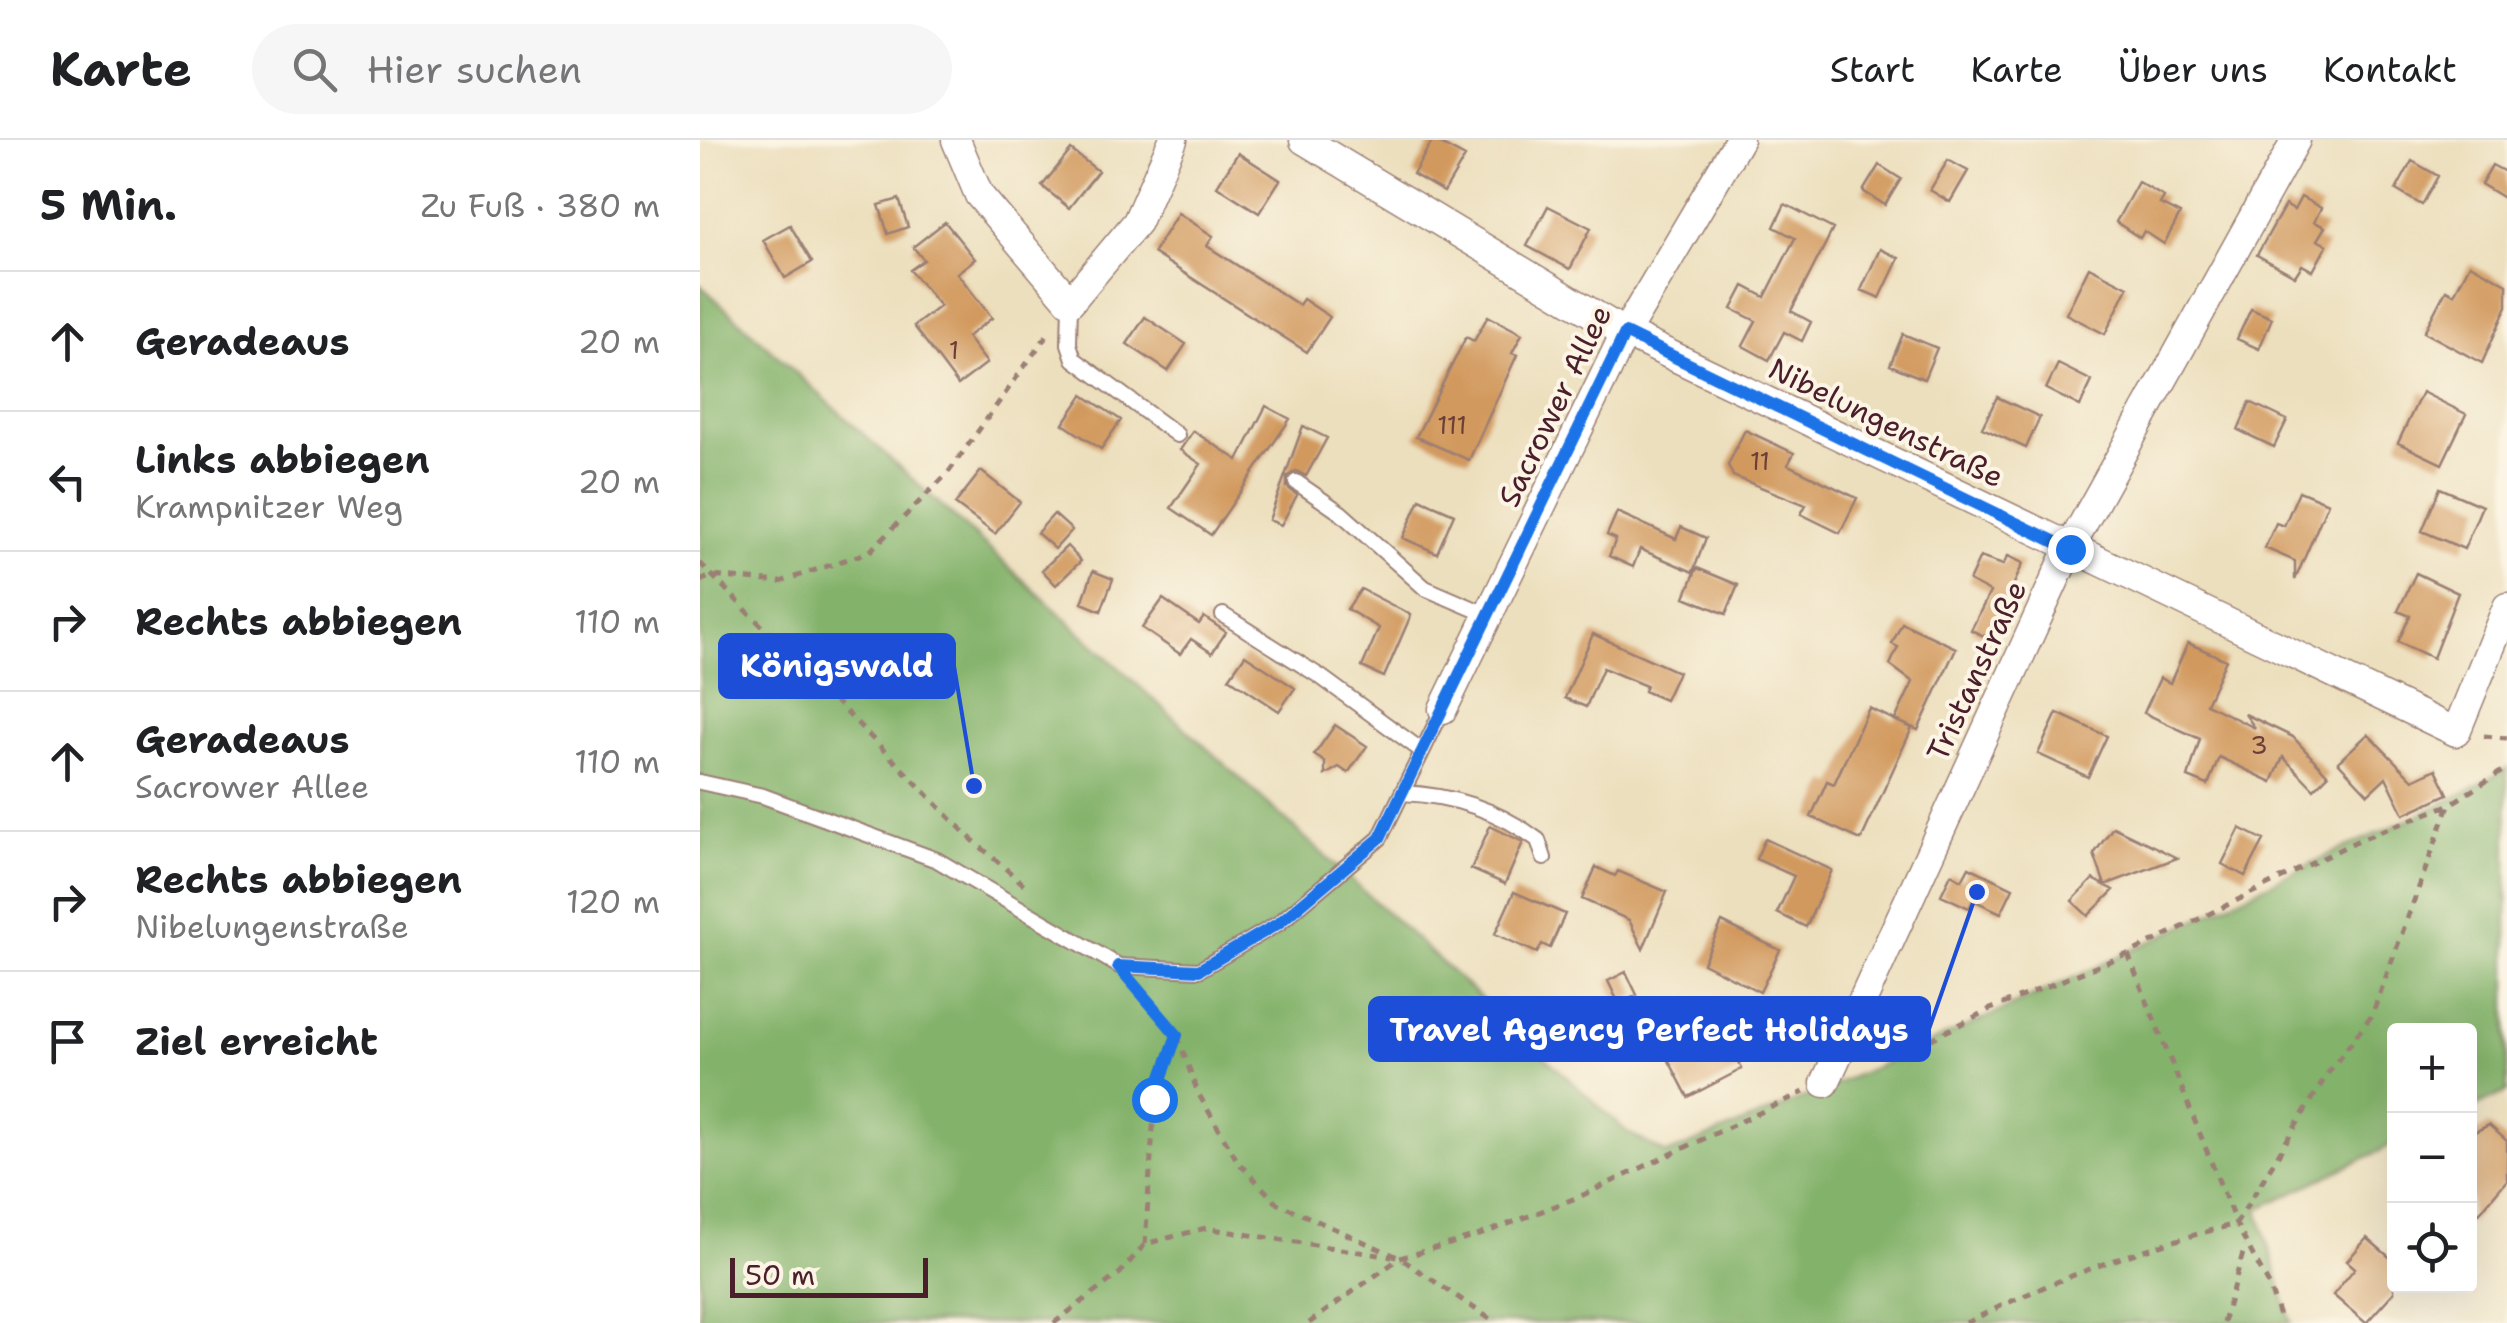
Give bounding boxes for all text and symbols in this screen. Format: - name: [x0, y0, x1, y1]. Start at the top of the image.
- search box: [252, 24, 952, 114]
- text: Karte: [50, 37, 192, 101]
- icon: search: [287, 42, 342, 97]
- text: Hier suchen: [367, 44, 582, 95]
- text: Start: [1830, 46, 1915, 93]
- text: Karte: [1970, 46, 2063, 93]
- text: Über uns: [2118, 46, 2268, 93]
- text: Kontakt: [2323, 46, 2457, 93]
- text: 5 Min.: [40, 177, 177, 233]
- text: Zu Fuß · 380 m: [421, 184, 660, 227]
- street label: Sacrower Allee: [1488, 298, 1621, 513]
- icon: ahead: [40, 314, 95, 369]
- text: Geradeaus: [135, 316, 350, 367]
- text: 20 m: [578, 320, 660, 363]
- house number: 1: [949, 333, 959, 367]
- street label: Nibelungenstraße: [1762, 348, 2011, 497]
- house number: 111: [1437, 408, 1467, 442]
- text: Links abbiegen: [135, 434, 430, 485]
- house number: 11: [1750, 444, 1770, 478]
- icon: left: [40, 454, 95, 509]
- text: 20 m: [578, 460, 660, 503]
- text: Krampnitzer Weg: [135, 485, 403, 528]
- route end: [2048, 527, 2094, 573]
- street label: Tristanstraße: [1917, 574, 2036, 768]
- icon: right: [40, 594, 95, 649]
- text: Rechts abbiegen: [135, 596, 462, 647]
- text: 110 m: [574, 600, 660, 643]
- callout: Königswald: [720, 635, 954, 697]
- text: Königswald: [740, 644, 934, 687]
- text: Geradeaus: [135, 714, 350, 765]
- house number: 3: [2250, 728, 2268, 762]
- icon: ahead: [40, 734, 95, 789]
- text: 110 m: [574, 740, 660, 783]
- text: Sacrower Allee: [135, 765, 369, 808]
- text: Rechts abbiegen: [135, 854, 462, 905]
- icon: right: [40, 874, 95, 929]
- text: 120 m: [566, 880, 660, 923]
- text: Nibelungenstraße: [135, 905, 409, 948]
- callout: Travel Agency Perfect Holidays: [1370, 998, 1929, 1060]
- text: Travel Agency Perfect Holidays: [1389, 1008, 1909, 1051]
- icon: arrive: [40, 1014, 95, 1069]
- text: Ziel erreicht: [135, 1016, 378, 1067]
- map controls: [2387, 1023, 2477, 1293]
- button: +: [2387, 1023, 2477, 1113]
- route start: [1132, 1077, 1178, 1123]
- button: −: [2387, 1113, 2477, 1203]
- button: locate: [2387, 1203, 2477, 1293]
- scale bar: [730, 1253, 928, 1298]
- text: 50 m: [745, 1256, 815, 1294]

